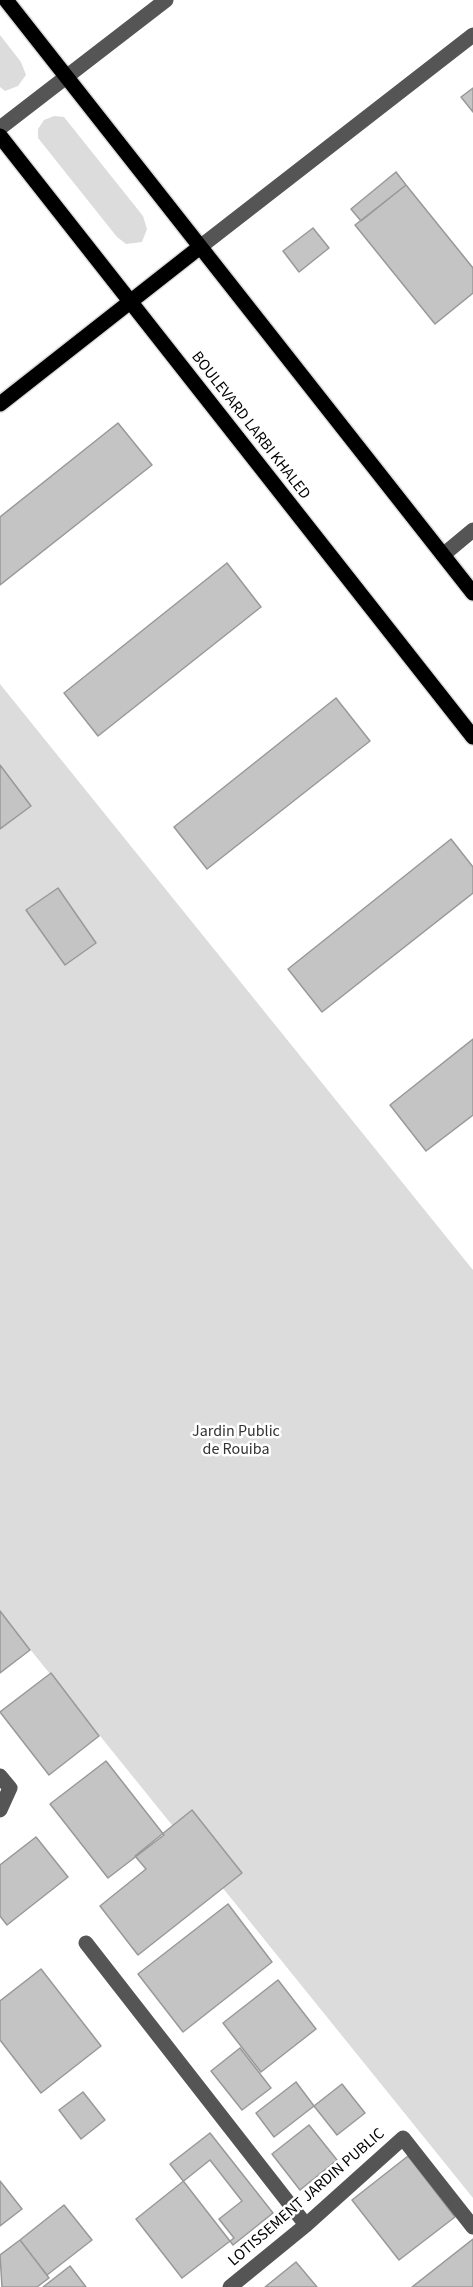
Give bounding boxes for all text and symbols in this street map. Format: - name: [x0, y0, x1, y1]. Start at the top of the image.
- street label: BOULEVARD LARBI KHALED: [186, 348, 314, 504]
- park label: Jardin Public de Rouiba: [192, 1422, 280, 1460]
- street label: LOTISSEMENT JARDIN PUBLIC: [225, 2125, 389, 2271]

